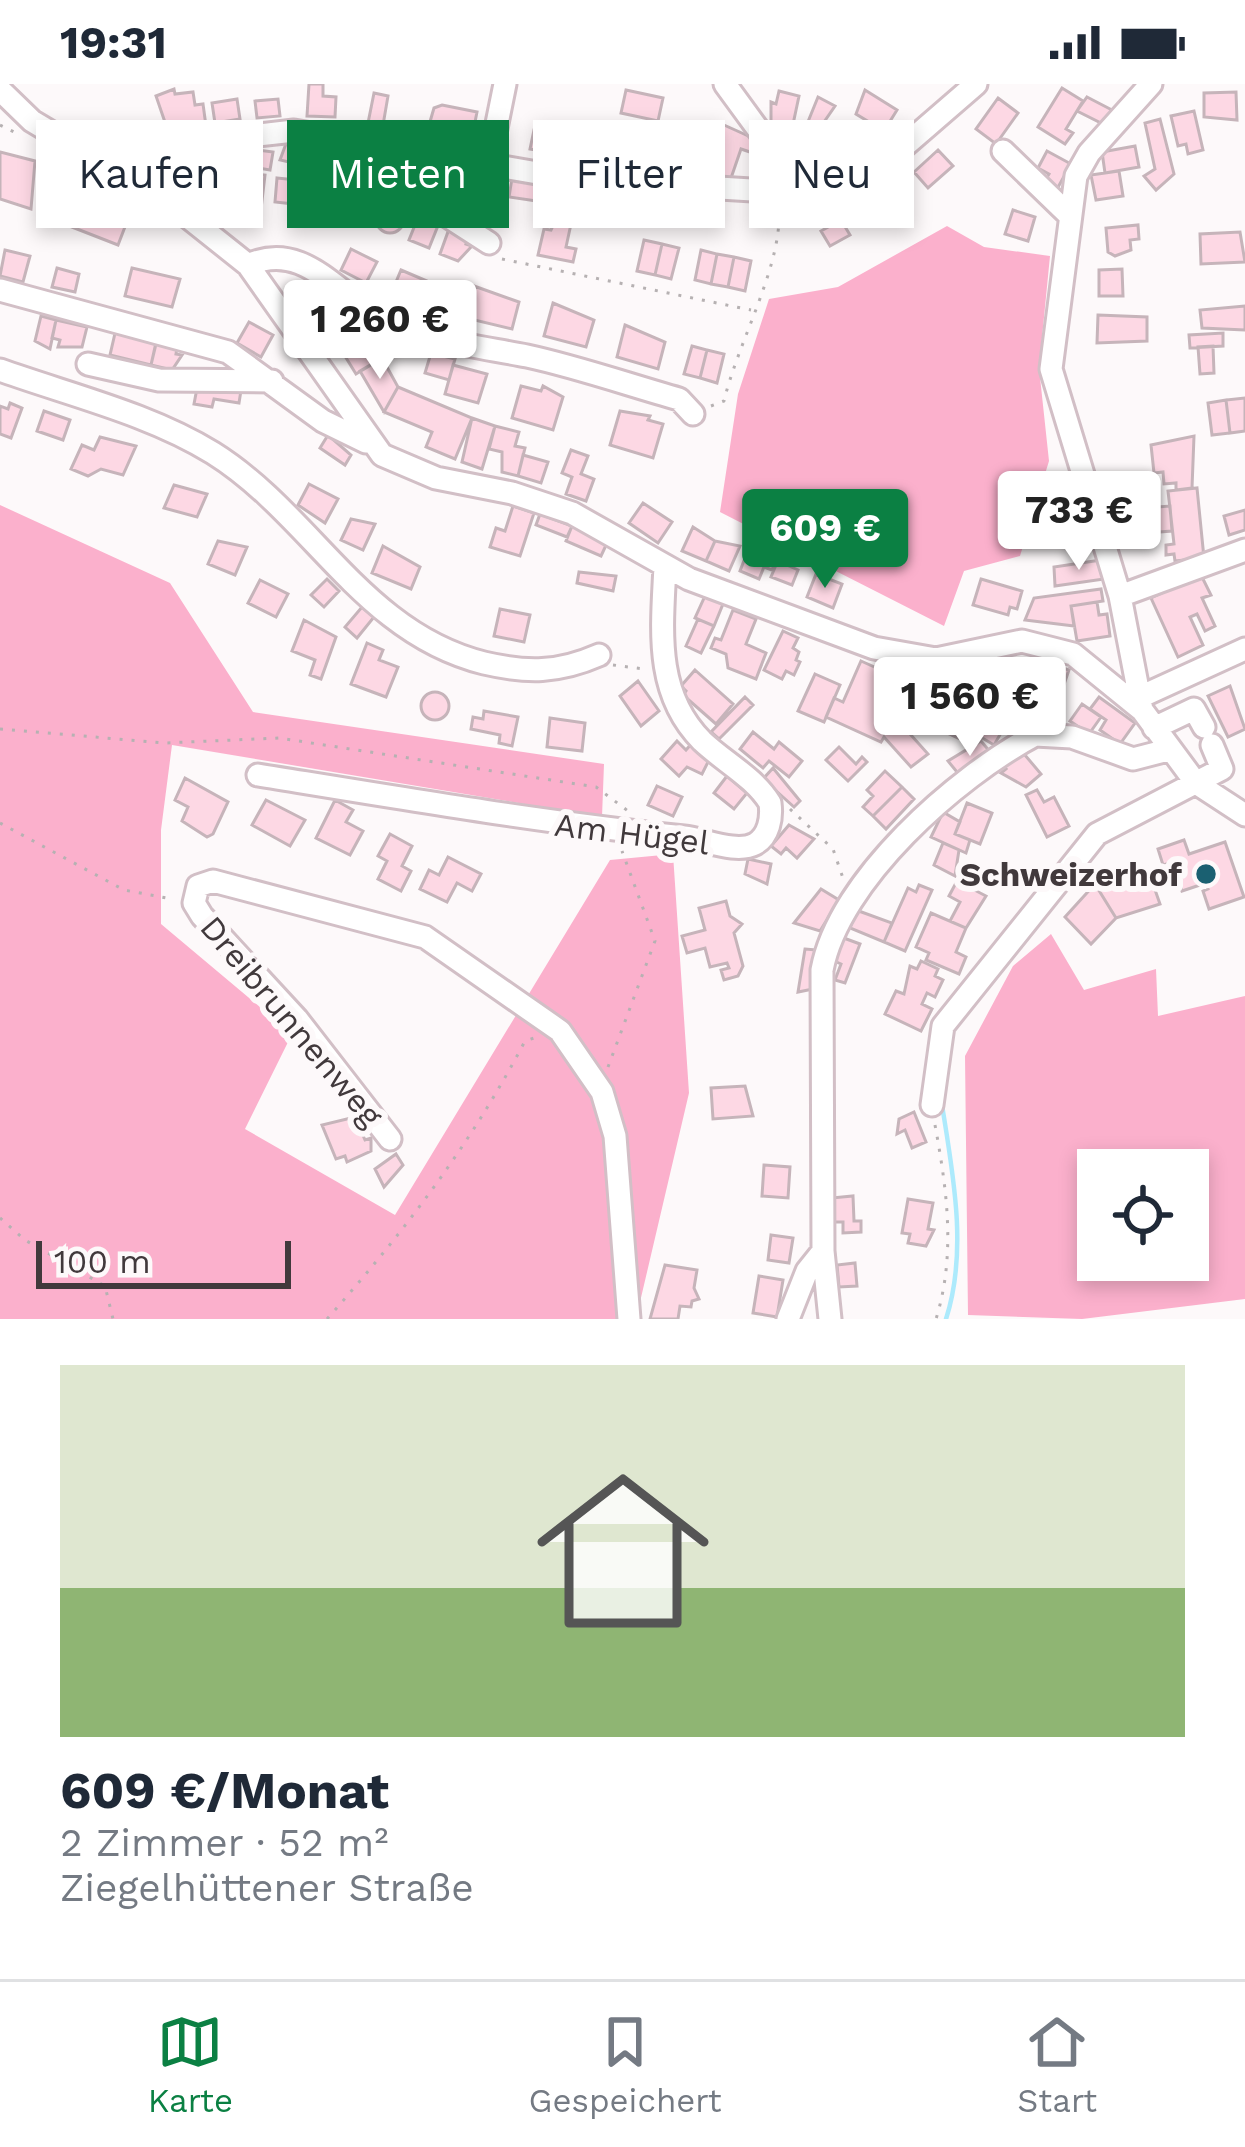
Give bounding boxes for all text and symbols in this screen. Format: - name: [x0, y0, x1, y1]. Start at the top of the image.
- text: 19:31: [60, 16, 167, 69]
- chip: Kaufen: [36, 120, 263, 228]
- chip: Mieten: [287, 120, 509, 228]
- chip: Filter: [533, 120, 725, 228]
- chip: Neu: [749, 120, 914, 228]
- pin: 1 260 €: [269, 280, 491, 382]
- text: 1 260 €: [311, 296, 449, 341]
- pin: 733 €: [995, 471, 1163, 573]
- text: 733 €: [1025, 487, 1133, 532]
- pin: 609 €: [741, 489, 909, 591]
- text: 609 €: [769, 505, 881, 550]
- pin: 1 560 €: [859, 657, 1081, 759]
- text: 1 560 €: [901, 673, 1039, 718]
- street label: Am Hügel: [552, 805, 711, 862]
- place label: Schweizerhof: [960, 855, 1182, 894]
- marker: Schweizerhof: [1193, 861, 1219, 887]
- street label: Dreibrunnenweg: [192, 908, 391, 1135]
- map controls: [1077, 1149, 1209, 1281]
- button: locate: [1077, 1149, 1209, 1281]
- scale bar: [36, 1235, 291, 1288]
- text: 100 m: [54, 1242, 151, 1281]
- icon: home: [515, 1443, 731, 1659]
- text: 609 €/Monat: [60, 1761, 389, 1820]
- text: 2 Zimmer · 52 m²: [60, 1820, 388, 1865]
- text: Ziegelhüttener Straße: [60, 1865, 474, 1910]
- tab: Karte: [148, 2009, 233, 2120]
- tab: Gespeichert: [529, 2009, 722, 2120]
- tab: Start: [1017, 2009, 1097, 2120]

